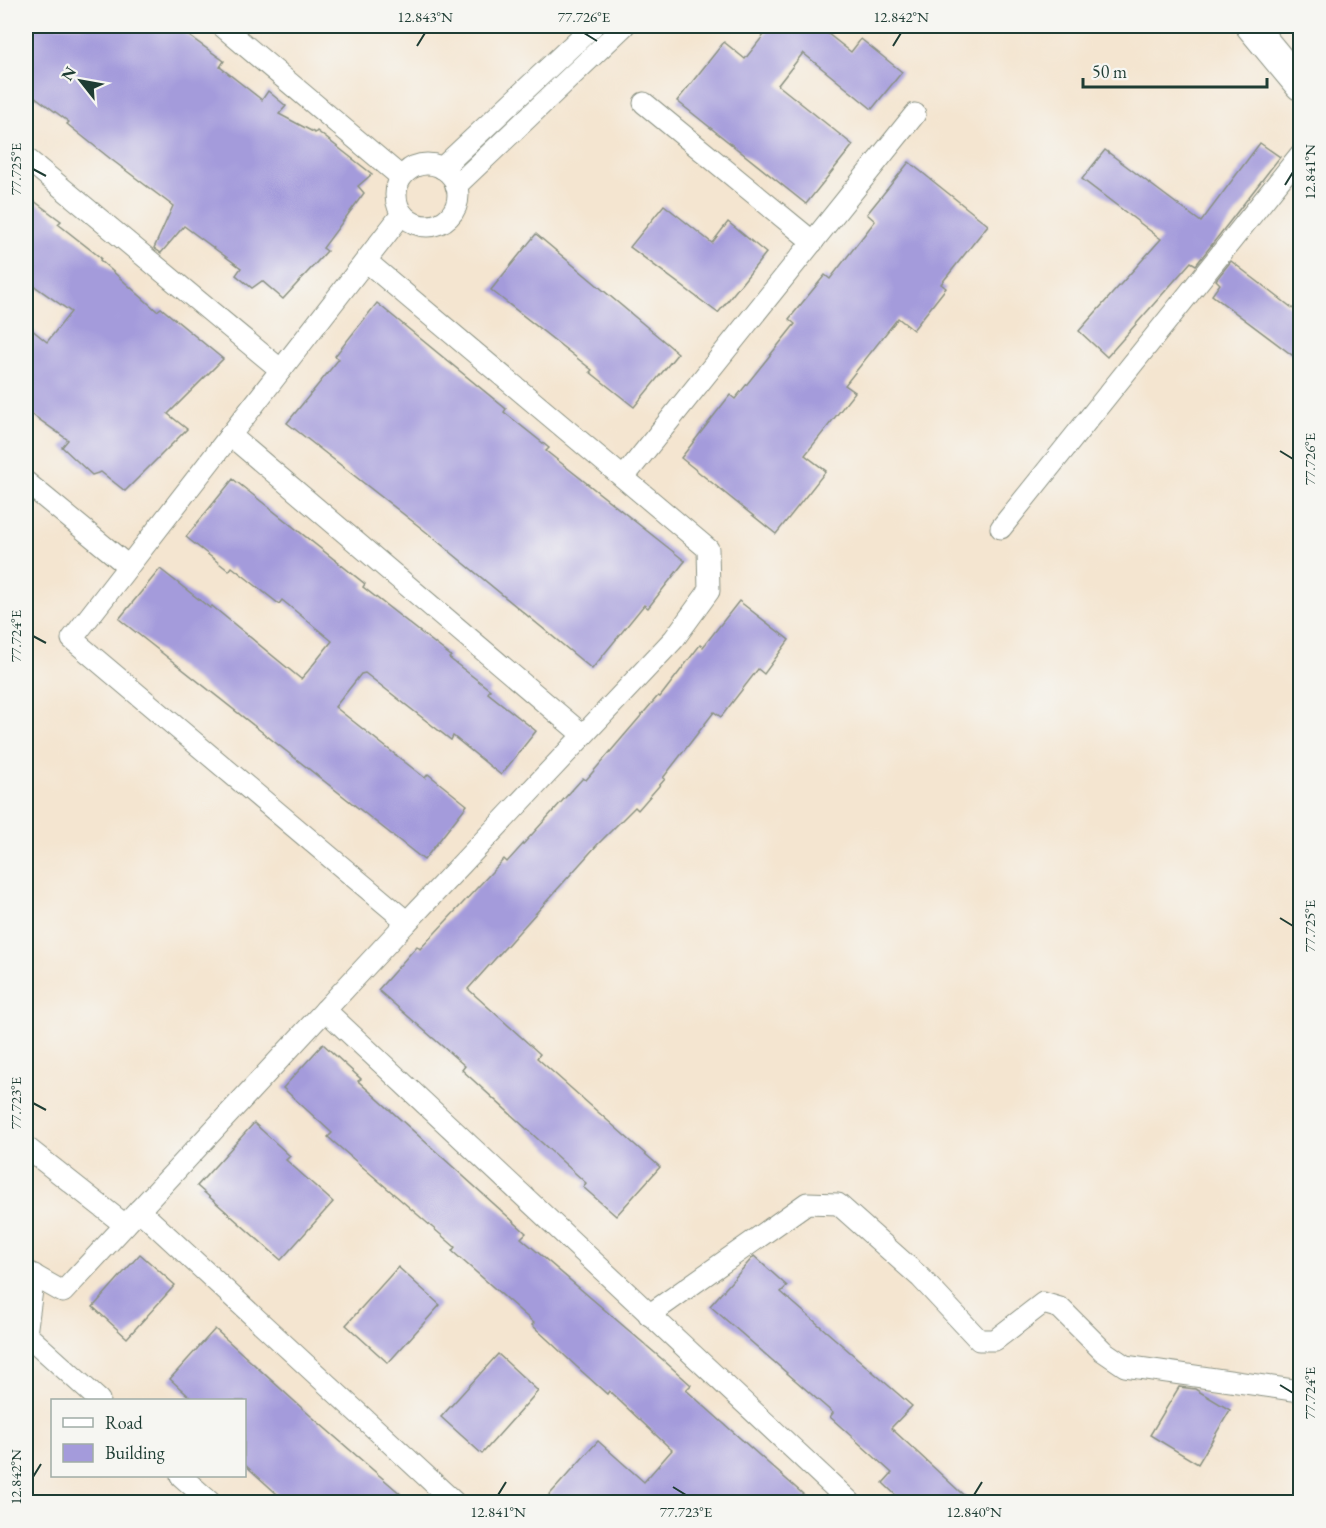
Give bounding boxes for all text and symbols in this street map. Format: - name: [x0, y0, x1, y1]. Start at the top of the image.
- text: 12.843°N: [397, 7, 453, 26]
- text: 77.726°E: [558, 7, 611, 26]
- text: 12.842°N: [873, 7, 929, 26]
- north arrow: [51, 51, 111, 111]
- scale bar: [1083, 51, 1268, 89]
- text: 50 m: [1092, 60, 1127, 83]
- text: N: [56, 63, 81, 84]
- text: 77.725°E: [6, 142, 25, 195]
- text: 12.841°N: [1300, 144, 1319, 200]
- text: 77.726°E: [1300, 432, 1319, 485]
- text: 77.724°E: [6, 609, 25, 662]
- text: 77.725°E: [1300, 899, 1319, 952]
- text: 77.723°E: [6, 1076, 25, 1129]
- text: 77.724°E: [1300, 1366, 1319, 1419]
- legend: [51, 1399, 246, 1477]
- text: Road: [105, 1411, 144, 1434]
- text: Building: [105, 1441, 165, 1464]
- text: 12.842°N: [6, 1449, 25, 1505]
- text: 12.841°N: [470, 1502, 526, 1521]
- text: 77.723°E: [660, 1502, 713, 1521]
- text: 12.840°N: [946, 1502, 1002, 1521]

